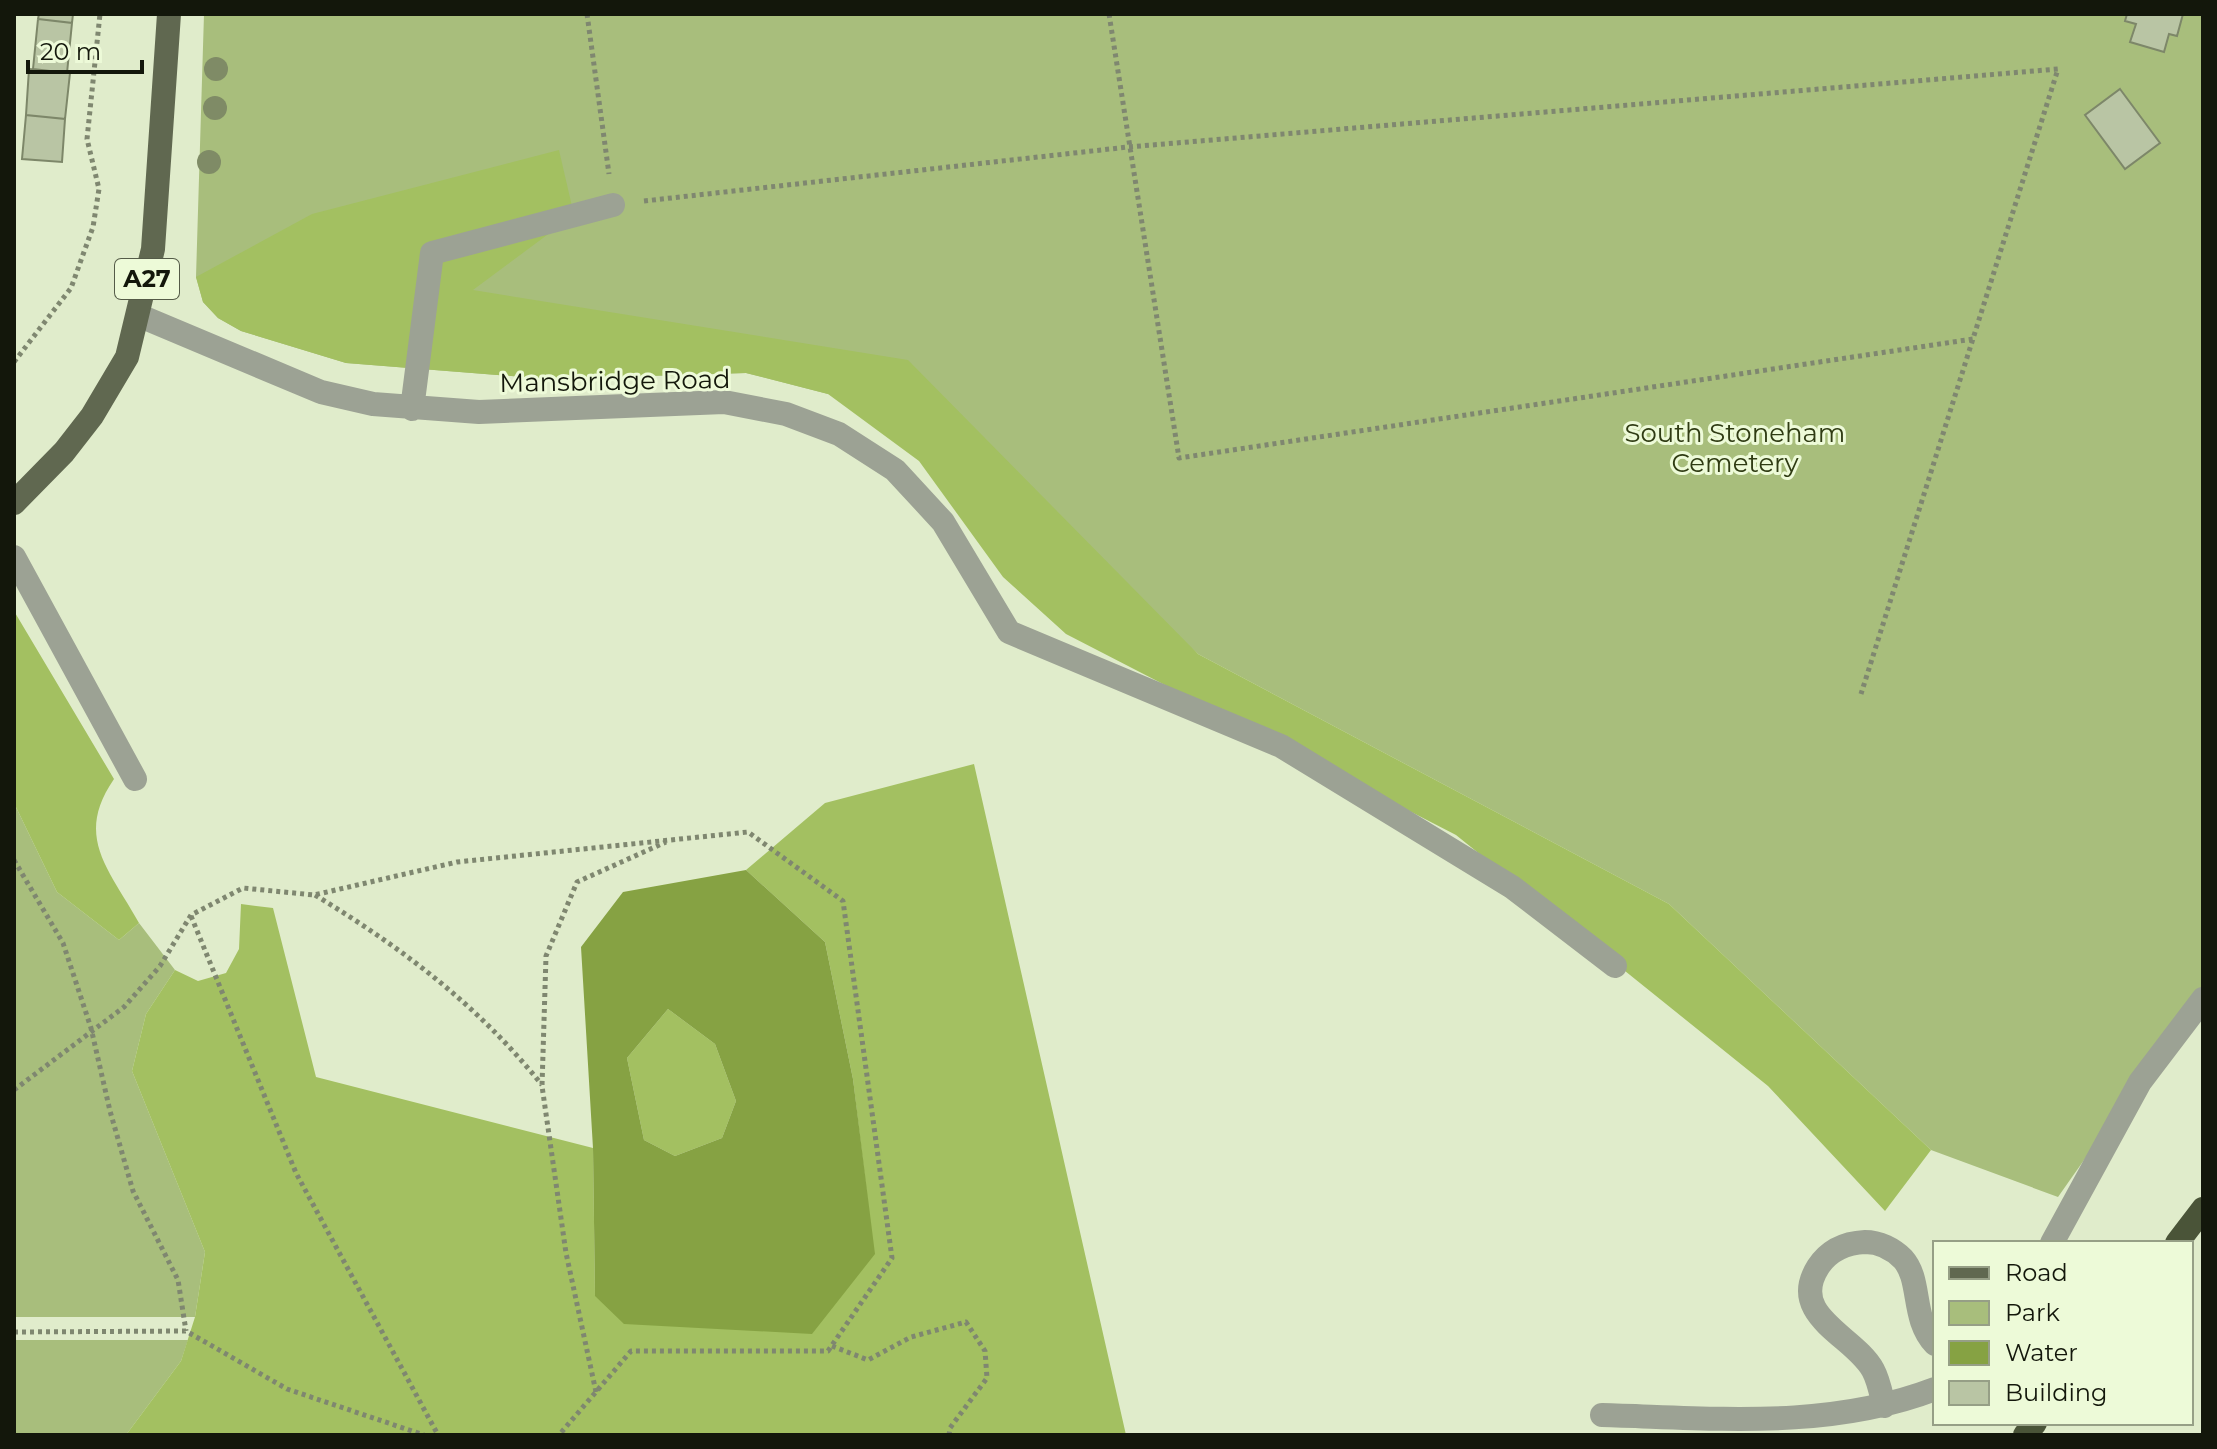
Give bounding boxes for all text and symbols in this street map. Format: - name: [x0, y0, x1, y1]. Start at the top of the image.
- scale bar: [28, 24, 142, 74]
- text: 20 m: [40, 37, 101, 66]
- road number: A27: [115, 259, 179, 299]
- street label: Mansbridge Road: [499, 363, 731, 399]
- park label: South Stoneham Cemetery: [1625, 417, 1845, 479]
- legend: [1933, 1241, 2193, 1425]
- text: Road: [2005, 1258, 2068, 1287]
- text: Park: [2005, 1298, 2060, 1327]
- text: Water: [2005, 1338, 2078, 1367]
- text: Building: [2005, 1378, 2108, 1407]

